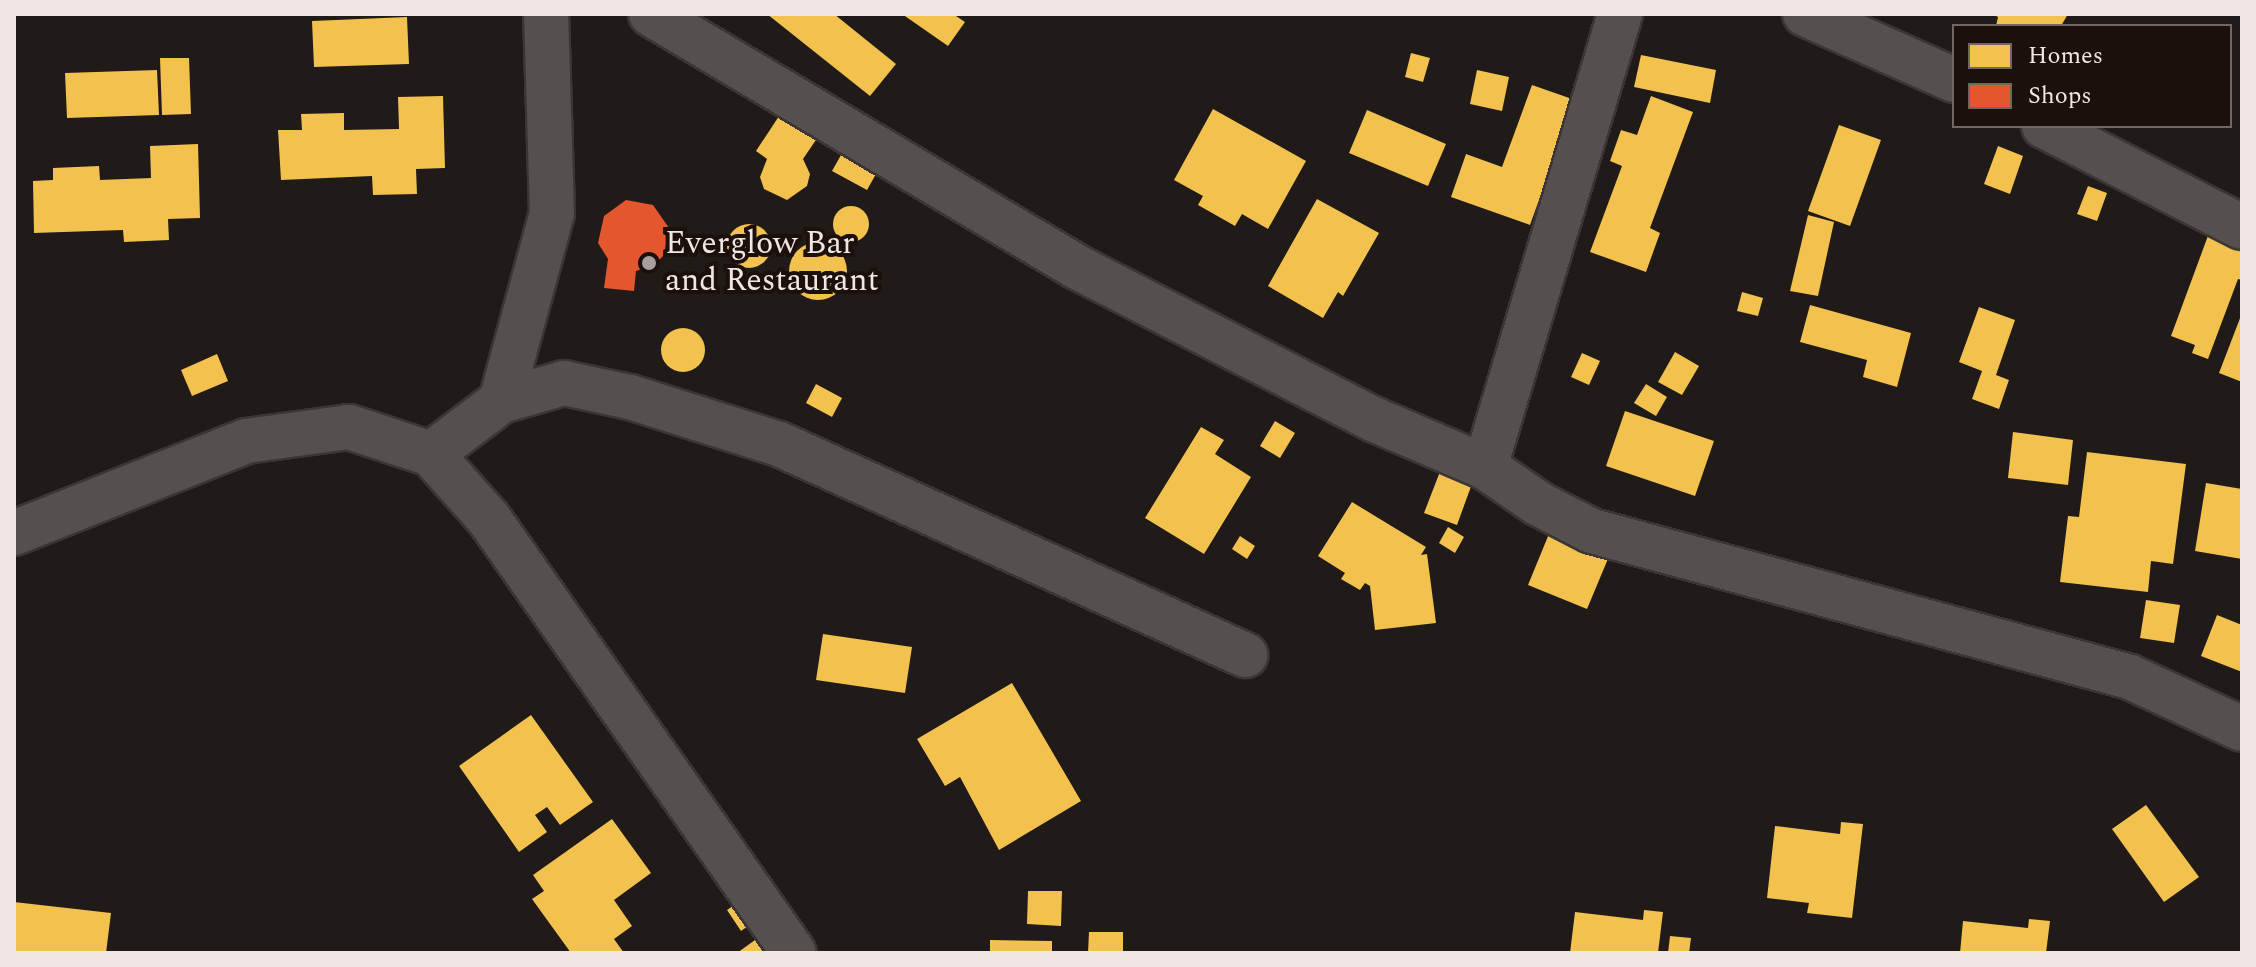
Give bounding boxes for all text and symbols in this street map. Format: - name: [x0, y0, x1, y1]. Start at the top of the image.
- legend: [1952, 24, 2232, 128]
- text: Homes: [2028, 38, 2103, 74]
- text: Shops: [2028, 78, 2092, 114]
- place label: Everglow Bar and Restaurant: [665, 226, 879, 301]
- marker: Everglow Bar and Restaurant: [640, 254, 658, 272]

